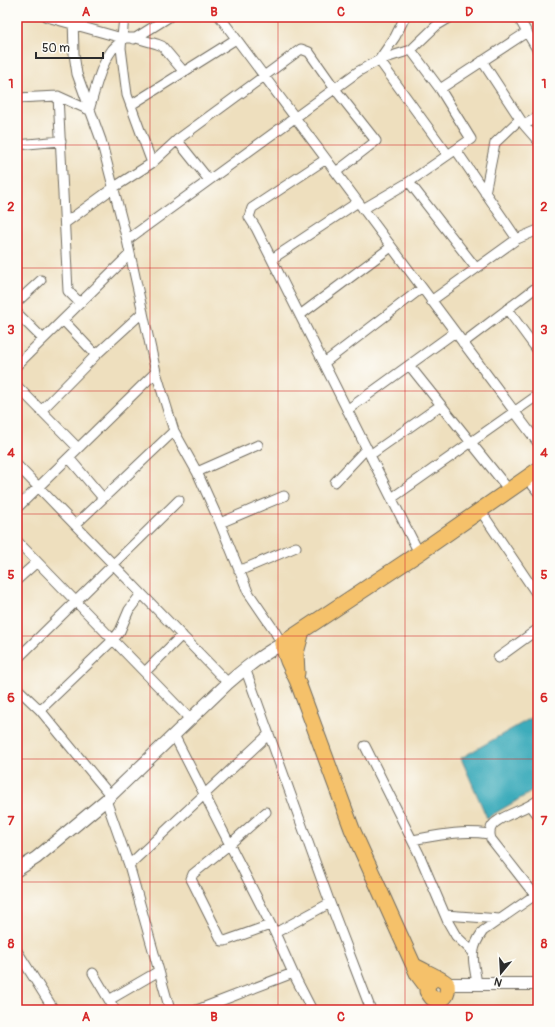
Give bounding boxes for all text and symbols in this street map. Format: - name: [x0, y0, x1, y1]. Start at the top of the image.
- text: A: [82, 4, 91, 20]
- text: B: [210, 4, 218, 20]
- text: C: [337, 4, 345, 20]
- text: D: [465, 4, 473, 20]
- scale bar: [36, 34, 103, 60]
- text: 50 m: [42, 41, 70, 56]
- text: 1: [8, 76, 14, 92]
- text: 1: [541, 76, 547, 92]
- text: 2: [7, 199, 15, 215]
- text: 2: [540, 199, 548, 215]
- text: 3: [7, 322, 15, 338]
- text: 3: [540, 322, 548, 338]
- text: 4: [7, 445, 15, 461]
- text: 4: [540, 445, 548, 461]
- text: 5: [7, 567, 15, 583]
- text: 5: [540, 567, 548, 583]
- text: 6: [7, 690, 15, 706]
- text: 6: [540, 690, 548, 706]
- text: 7: [8, 813, 15, 829]
- text: 7: [541, 813, 548, 829]
- text: 8: [8, 936, 15, 952]
- text: 8: [541, 936, 548, 952]
- north arrow: [481, 953, 521, 993]
- text: N: [492, 975, 504, 989]
- text: A: [82, 1009, 91, 1025]
- text: B: [210, 1009, 218, 1025]
- text: C: [337, 1009, 345, 1025]
- text: D: [465, 1009, 473, 1025]

